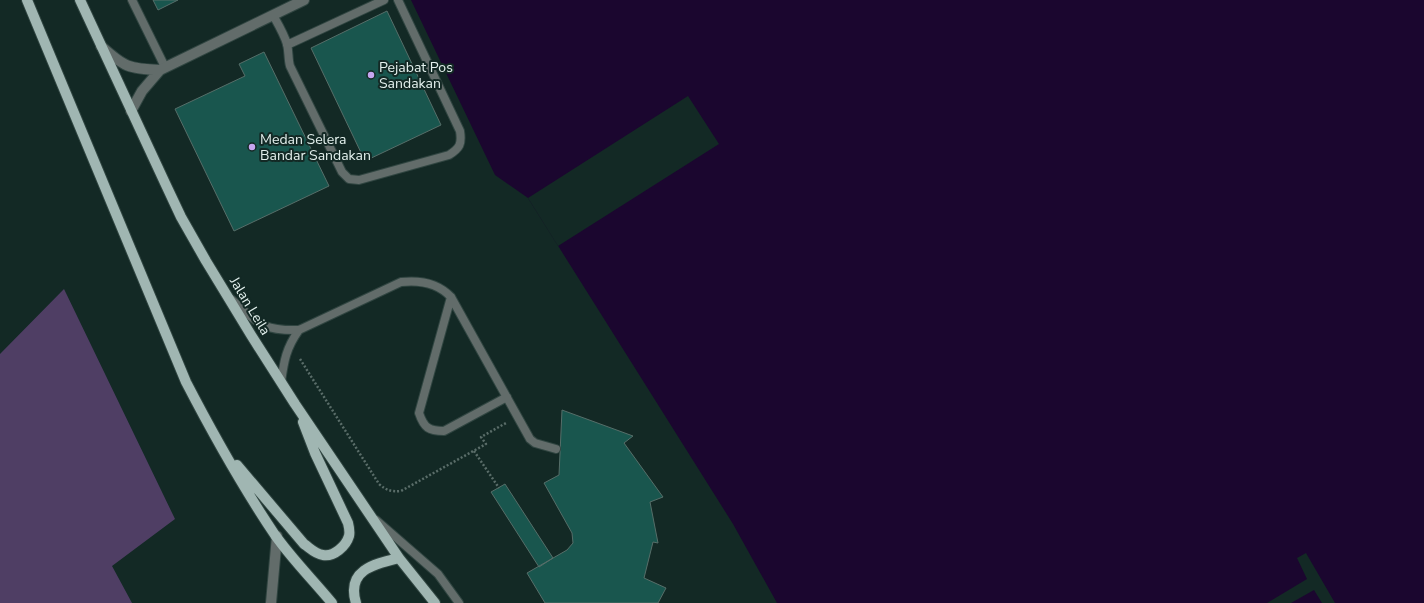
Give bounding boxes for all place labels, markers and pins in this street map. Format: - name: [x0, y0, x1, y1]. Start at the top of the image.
- place label: Pejabat Pos Sandakan: [379, 58, 453, 93]
- marker: Pejabat Pos Sandakan: [366, 70, 376, 80]
- place label: Medan Selera Bandar Sandakan: [260, 130, 371, 165]
- marker: Medan Selera Bandar Sandakan: [247, 142, 257, 152]

